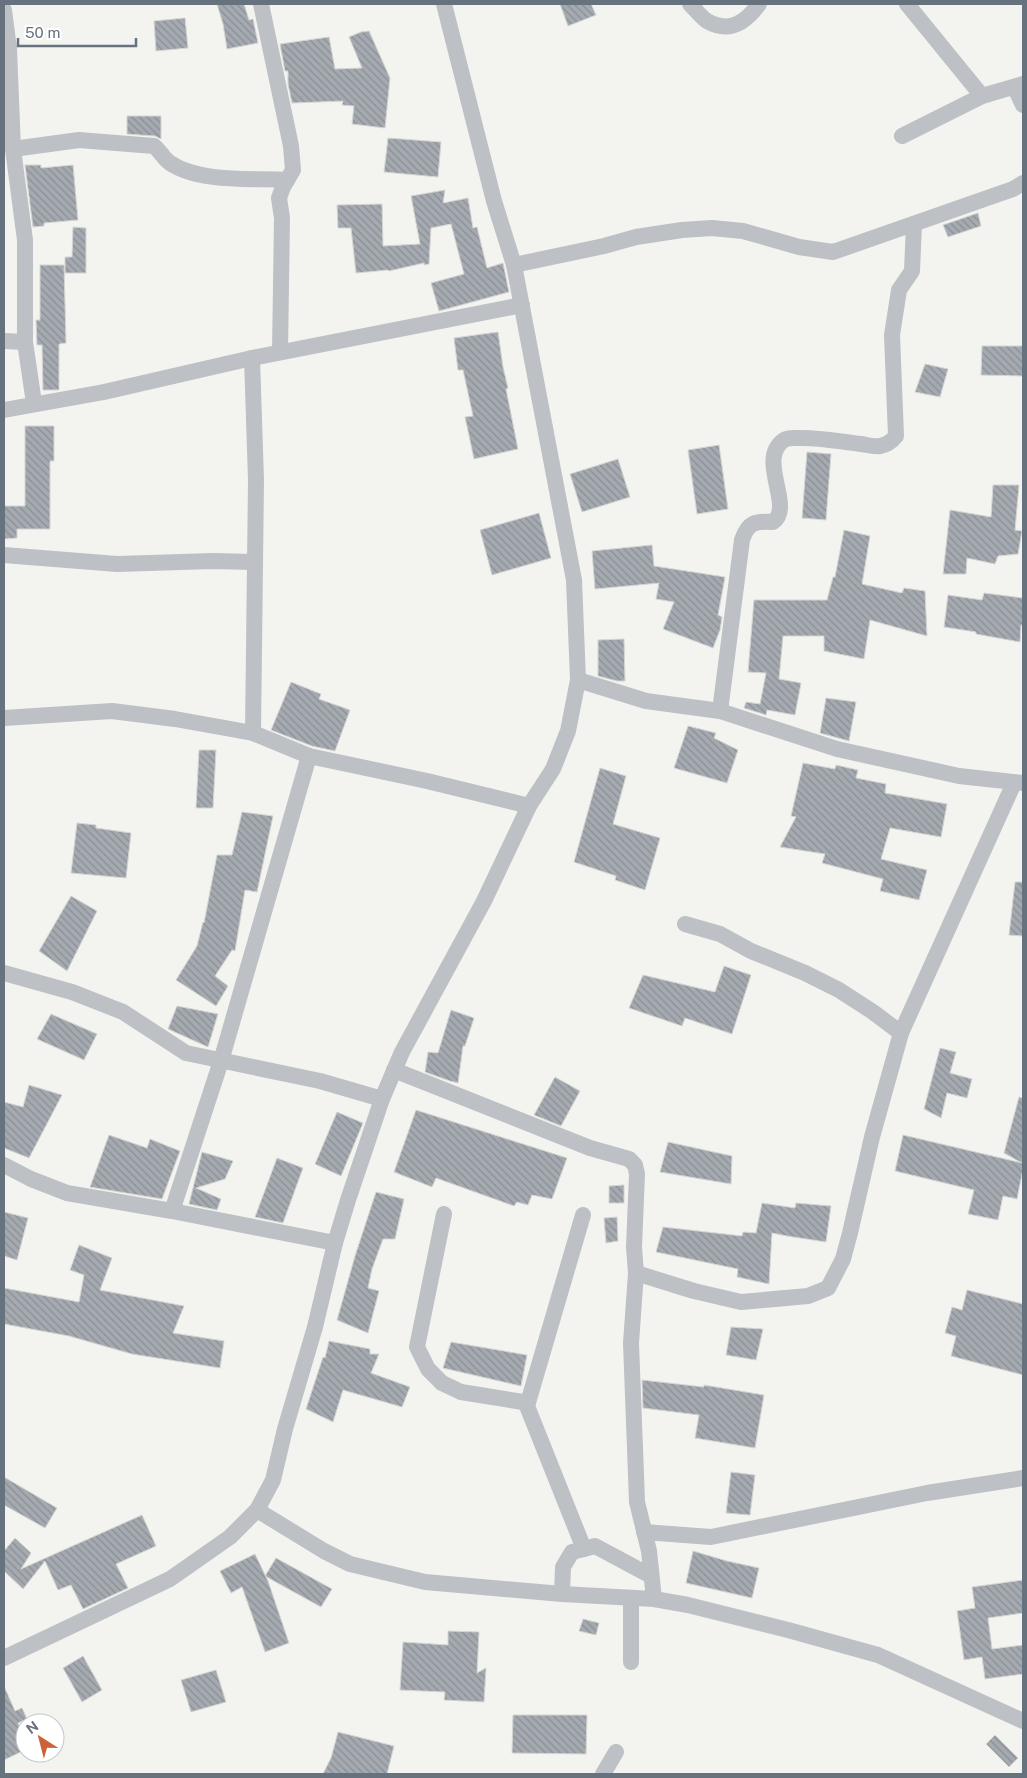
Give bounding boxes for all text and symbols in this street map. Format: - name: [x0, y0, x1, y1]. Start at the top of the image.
- scale bar: [18, 15, 135, 47]
- text: 50 m: [25, 24, 60, 41]
- north arrow: [15, 1713, 65, 1763]
- text: N: [23, 1718, 41, 1737]

